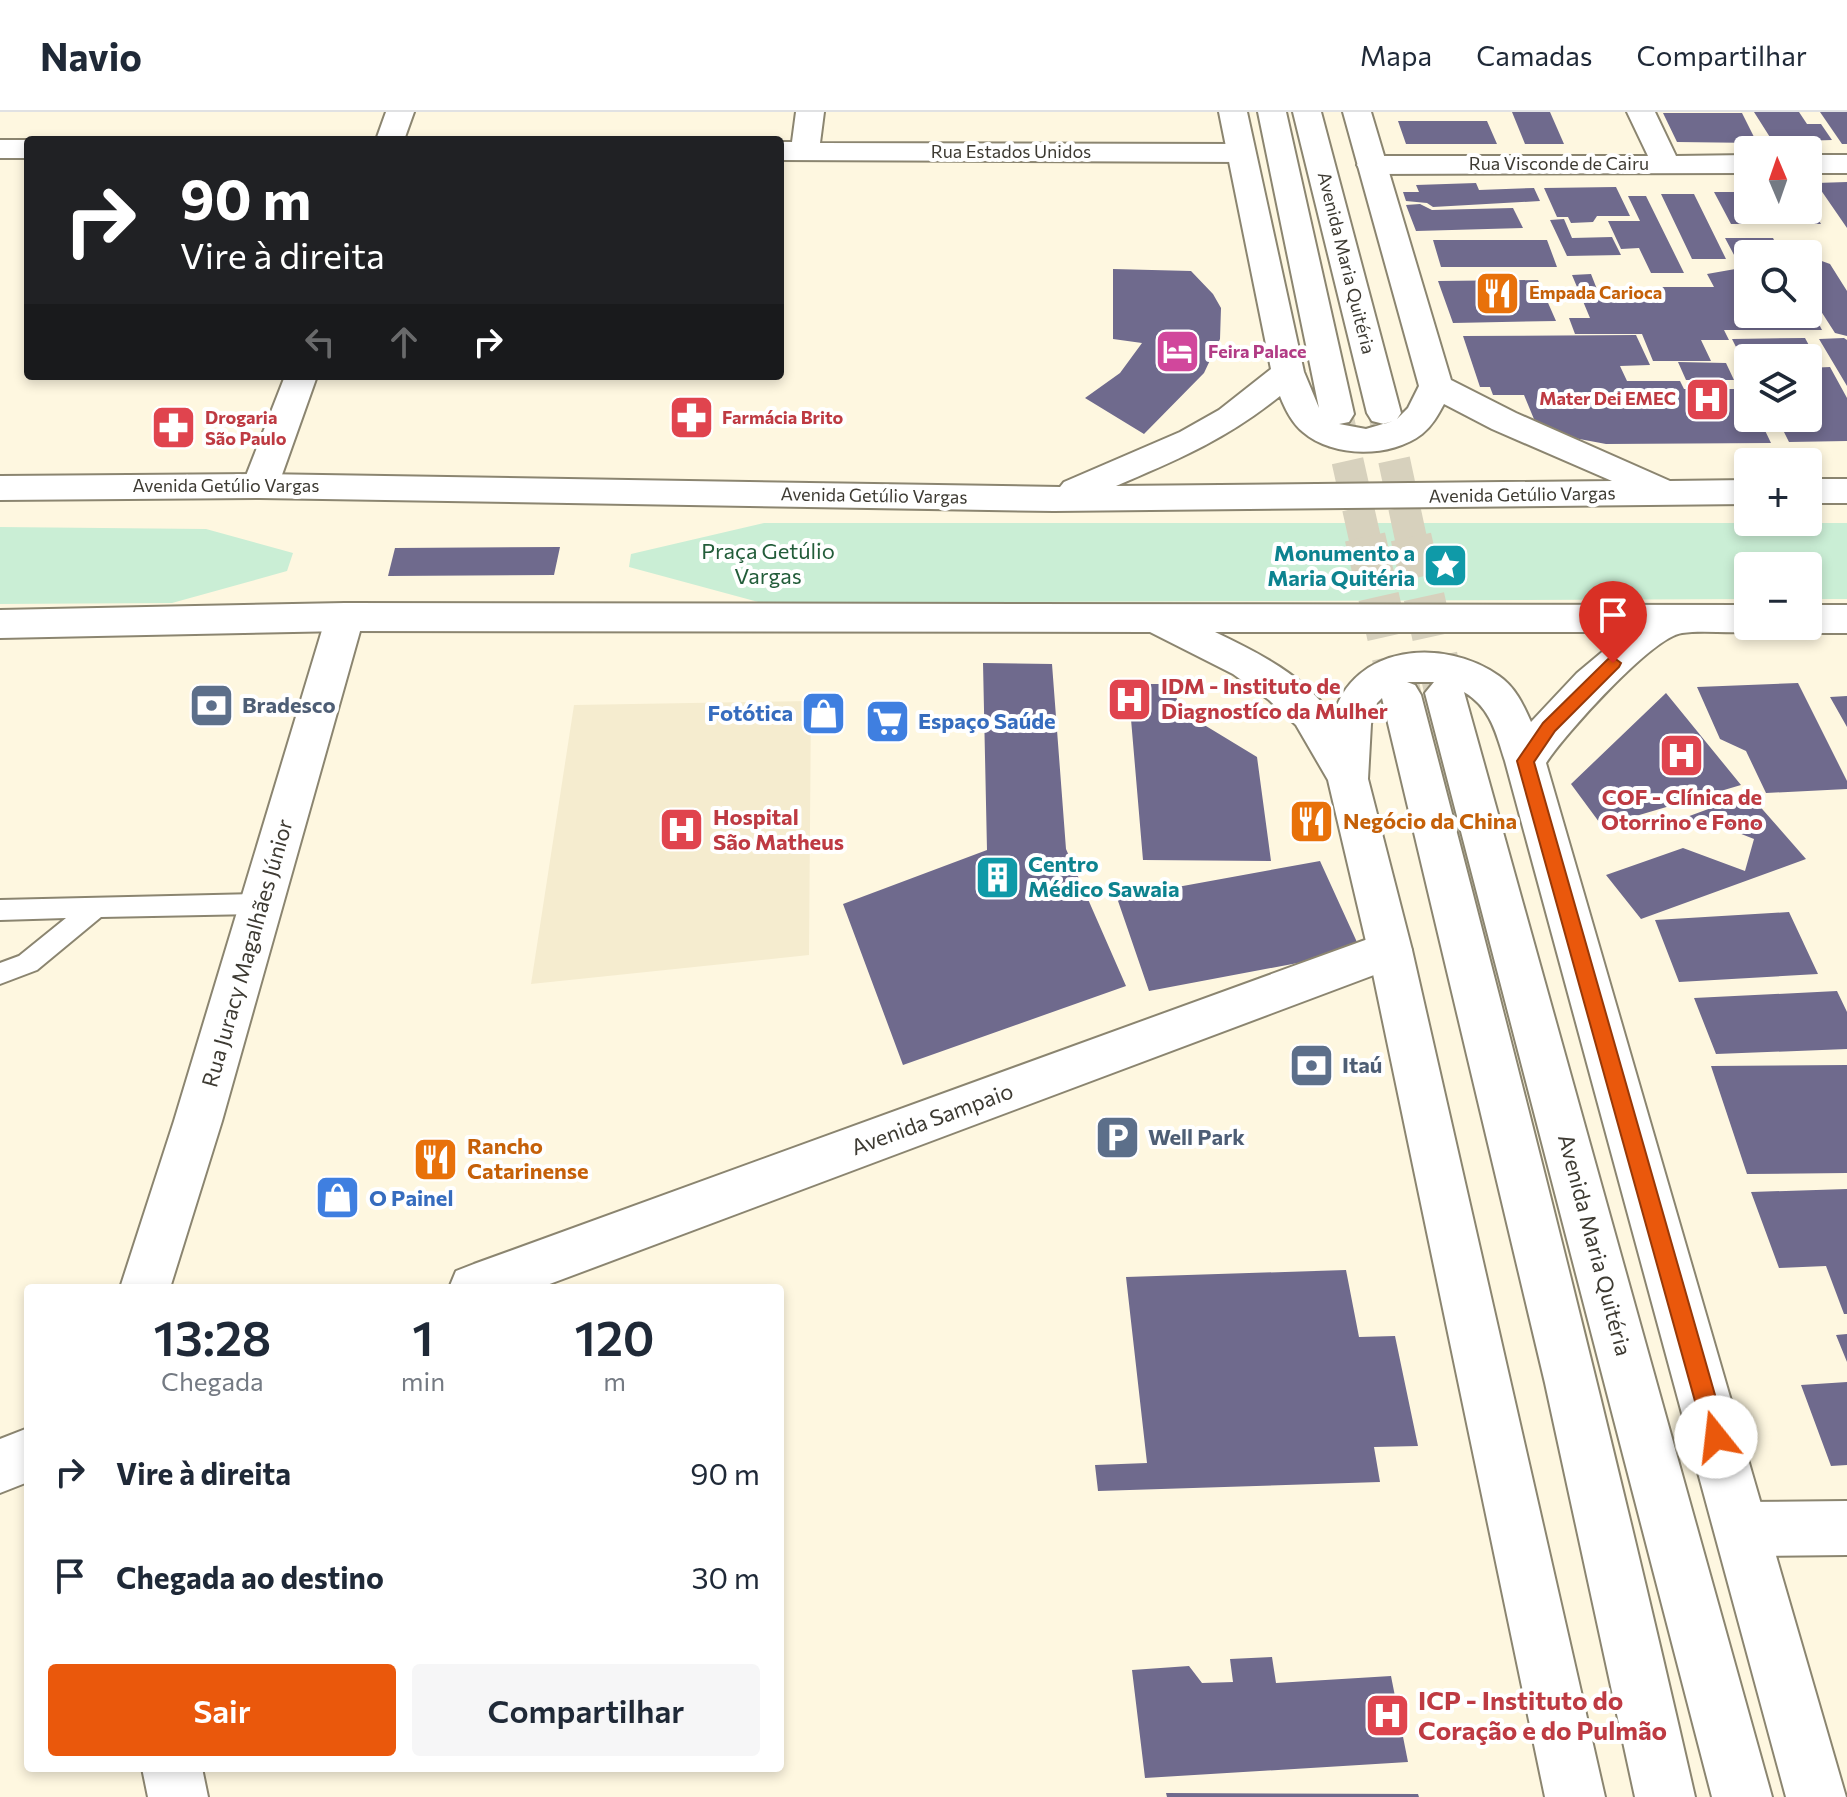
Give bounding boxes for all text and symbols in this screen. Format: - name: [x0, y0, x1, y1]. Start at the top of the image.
- text: Navio: [40, 32, 142, 79]
- text: Mapa: [1360, 38, 1432, 72]
- text: Camadas: [1476, 38, 1593, 72]
- text: Compartilhar: [1637, 38, 1807, 72]
- north arrow: [1734, 136, 1822, 224]
- map controls: [1734, 136, 1822, 640]
- street label: Rua Estados Unidos: [931, 140, 1091, 162]
- street label: Rua Visconde de Cairu: [1469, 152, 1649, 174]
- text: 90 m: [180, 163, 311, 232]
- icon: right: [48, 168, 152, 272]
- street label: Avenida Maria Quitéria: [1314, 169, 1380, 356]
- text: Vire à direita: [180, 232, 385, 276]
- button: search: [1734, 240, 1822, 328]
- restaurant icon: Empada Carioca: [1474, 269, 1522, 317]
- place label: Empada Carioca: [1529, 281, 1662, 303]
- icon: left: [298, 320, 342, 364]
- icon: ahead: [382, 320, 426, 364]
- icon: right: [466, 320, 510, 364]
- hotel icon: Feira Palace: [1153, 328, 1201, 376]
- place label: Feira Palace: [1208, 340, 1307, 362]
- button: layers: [1734, 344, 1822, 432]
- hospital icon: Mater Dei EMEC: [1683, 375, 1731, 423]
- place label: Mater Dei EMEC: [1539, 387, 1676, 409]
- pharmacy icon: Farmácia Brito: [667, 394, 715, 442]
- pharmacy icon: Drogaria São Paulo: [150, 404, 198, 452]
- place label: Drogaria São Paulo: [205, 406, 287, 449]
- place label: Farmácia Brito: [722, 406, 844, 428]
- button: +: [1734, 448, 1822, 536]
- street label: Avenida Getúlio Vargas: [133, 474, 319, 496]
- street label: Avenida Getúlio Vargas: [1428, 481, 1616, 507]
- street label: Avenida Getúlio Vargas: [780, 482, 968, 508]
- park label: Praça Getúlio Vargas: [701, 537, 835, 589]
- place label: Monumento a Maria Quitéria: [1267, 539, 1415, 591]
- place icon: Monumento a Maria Quitéria: [1422, 542, 1470, 590]
- button: −: [1734, 552, 1822, 640]
- pin: [1579, 581, 1647, 663]
- icon: arrive: [1591, 593, 1635, 637]
- place label: IDM - Instituto de Diagnostíco da Mulher: [1161, 672, 1388, 724]
- hospital icon: IDM - Instituto de Diagnostíco da Mulher: [1106, 675, 1154, 723]
- bank icon: Bradesco: [187, 681, 235, 729]
- shop icon: Fotótica: [800, 689, 848, 737]
- place label: Bradesco: [242, 691, 336, 718]
- supermarket icon: Espaço Saúde: [863, 697, 911, 745]
- place label: Fotótica: [708, 699, 793, 726]
- place label: Espaço Saúde: [918, 707, 1056, 734]
- hospital icon: COF - Clínica de Otorrino e Fono: [1658, 732, 1706, 780]
- place label: COF - Clínica de Otorrino e Fono: [1601, 783, 1763, 835]
- restaurant icon: Negócio da China: [1288, 797, 1336, 845]
- place label: Hospital São Matheus: [713, 803, 844, 855]
- hospital icon: Hospital São Matheus: [658, 806, 706, 854]
- place label: Negócio da China: [1343, 807, 1517, 834]
- street label: Rua Juracy Magalhães Júnior: [195, 815, 298, 1090]
- place label: Centro Médico Sawaia: [1028, 850, 1180, 902]
- building icon: Centro Médico Sawaia: [973, 853, 1021, 901]
- bank icon: Itaú: [1287, 1041, 1335, 1089]
- place label: Itaú: [1342, 1051, 1382, 1078]
- street label: Avenida Sampaio: [847, 1077, 1017, 1160]
- parking icon: Well Park: [1093, 1113, 1141, 1161]
- place label: Well Park: [1148, 1123, 1245, 1150]
- street label: Avenida Maria Quitéria: [1553, 1131, 1638, 1359]
- place label: Rancho Catarinense: [467, 1132, 589, 1184]
- restaurant icon: Rancho Catarinense: [412, 1135, 460, 1183]
- shop icon: O Painel: [314, 1174, 362, 1222]
- place label: O Painel: [369, 1184, 453, 1211]
- text: 13:28: [154, 1307, 271, 1366]
- text: 1: [412, 1307, 434, 1366]
- text: 120: [575, 1307, 654, 1366]
- text: Chegada: [161, 1365, 264, 1396]
- text: min: [401, 1365, 445, 1396]
- text: m: [603, 1365, 626, 1396]
- position arrow: [1674, 1395, 1758, 1479]
- icon: right: [48, 1450, 92, 1494]
- text: Vire à direita: [116, 1454, 291, 1491]
- text: 90 m: [690, 1454, 760, 1491]
- icon: arrive: [48, 1554, 92, 1598]
- text: Chegada ao destino: [116, 1558, 384, 1595]
- text: 30 m: [691, 1558, 760, 1595]
- button: Sair: [48, 1664, 396, 1756]
- button: Compartilhar: [412, 1664, 760, 1756]
- place label: ICP - Instituto do Coração e do Pulmão: [1418, 1684, 1667, 1745]
- hospital icon: ICP - Instituto do Coração e do Pulmão: [1363, 1692, 1411, 1740]

